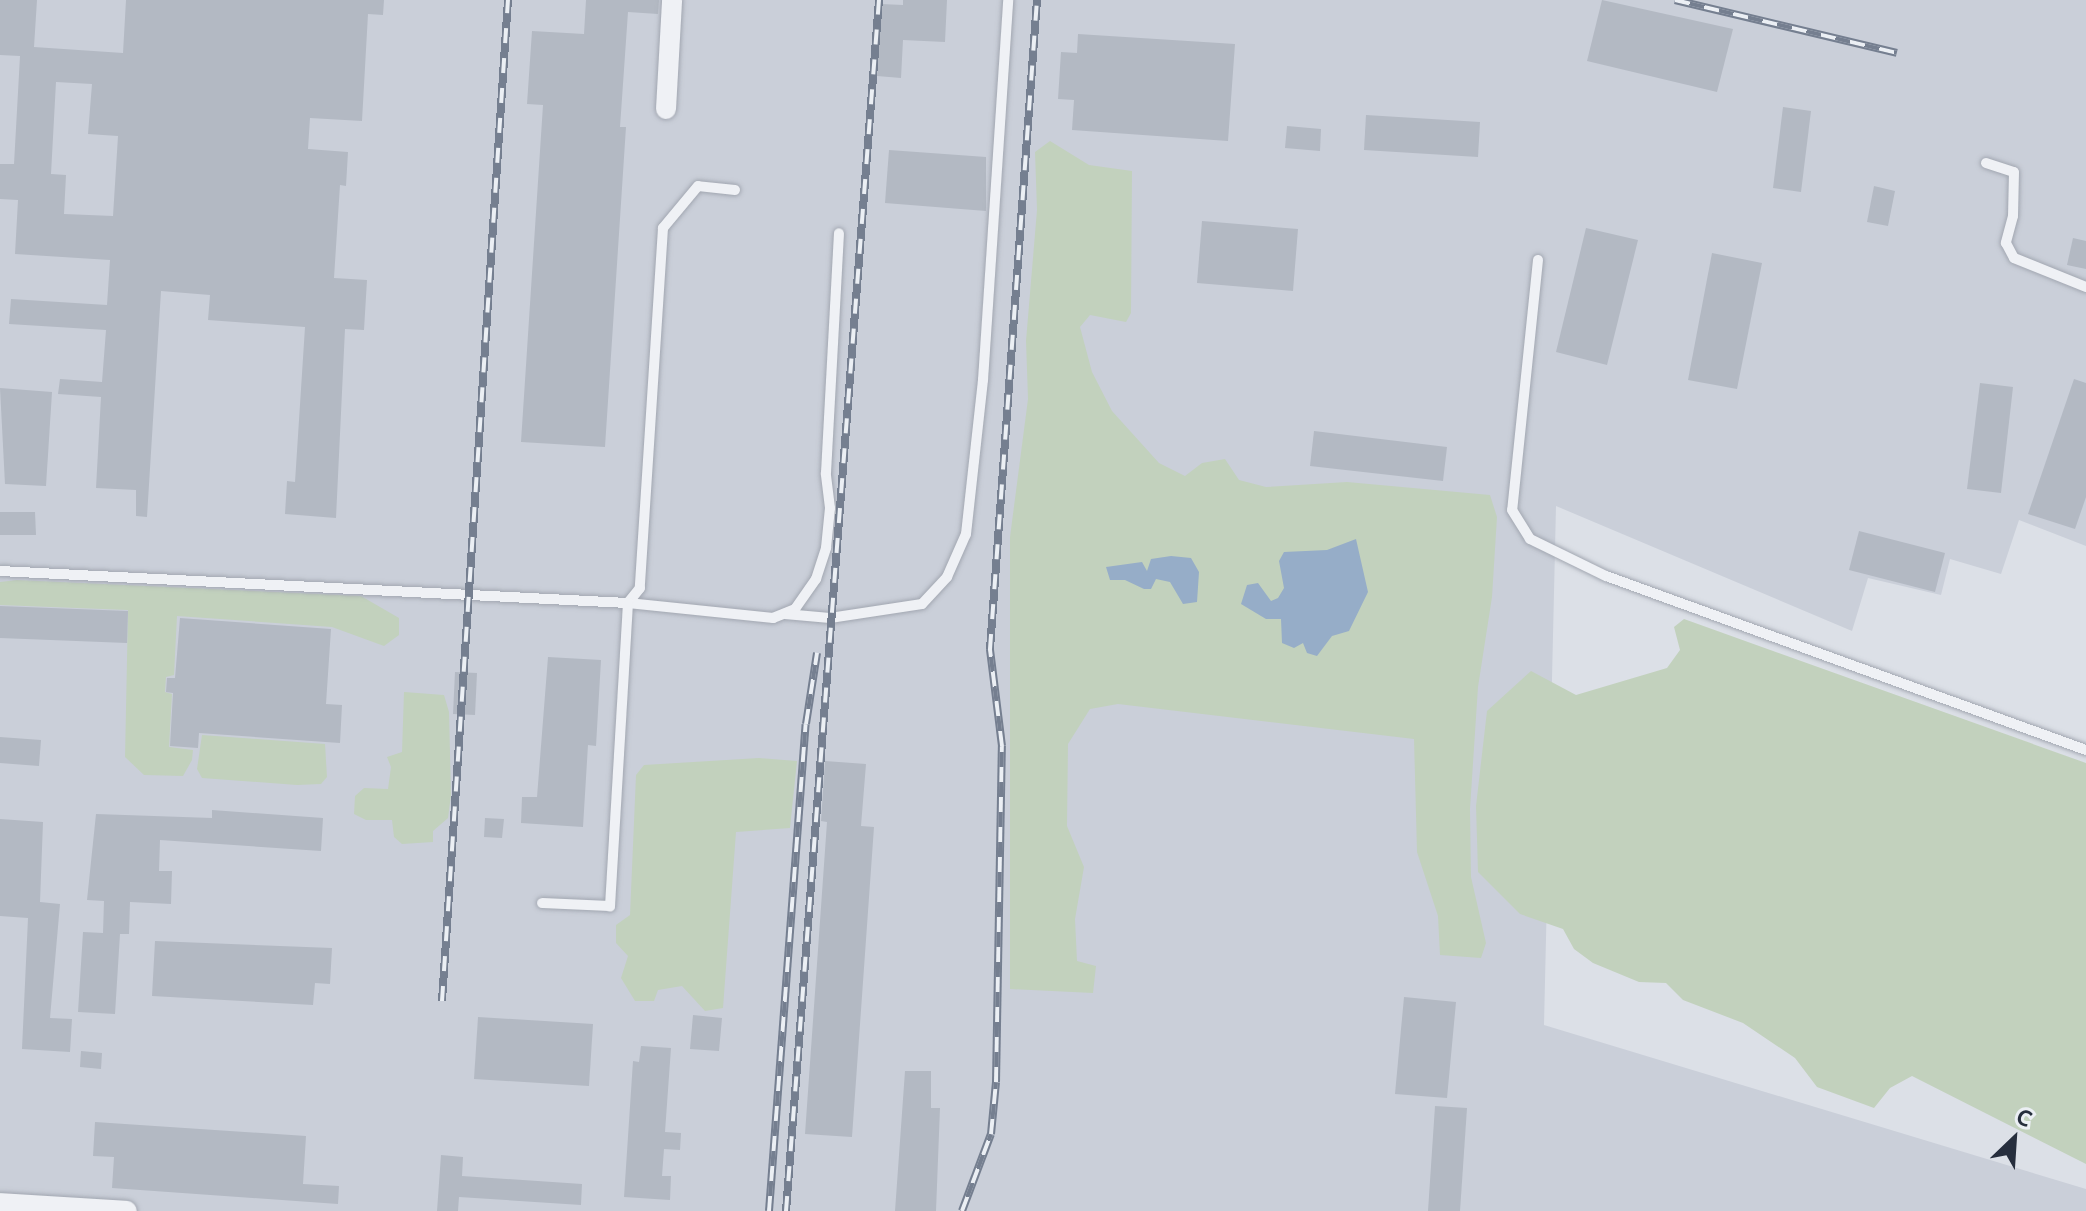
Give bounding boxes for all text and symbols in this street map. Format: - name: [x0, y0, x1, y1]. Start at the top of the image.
- north arrow: [1974, 1099, 2054, 1179]
- text: С: [2013, 1102, 2036, 1131]

